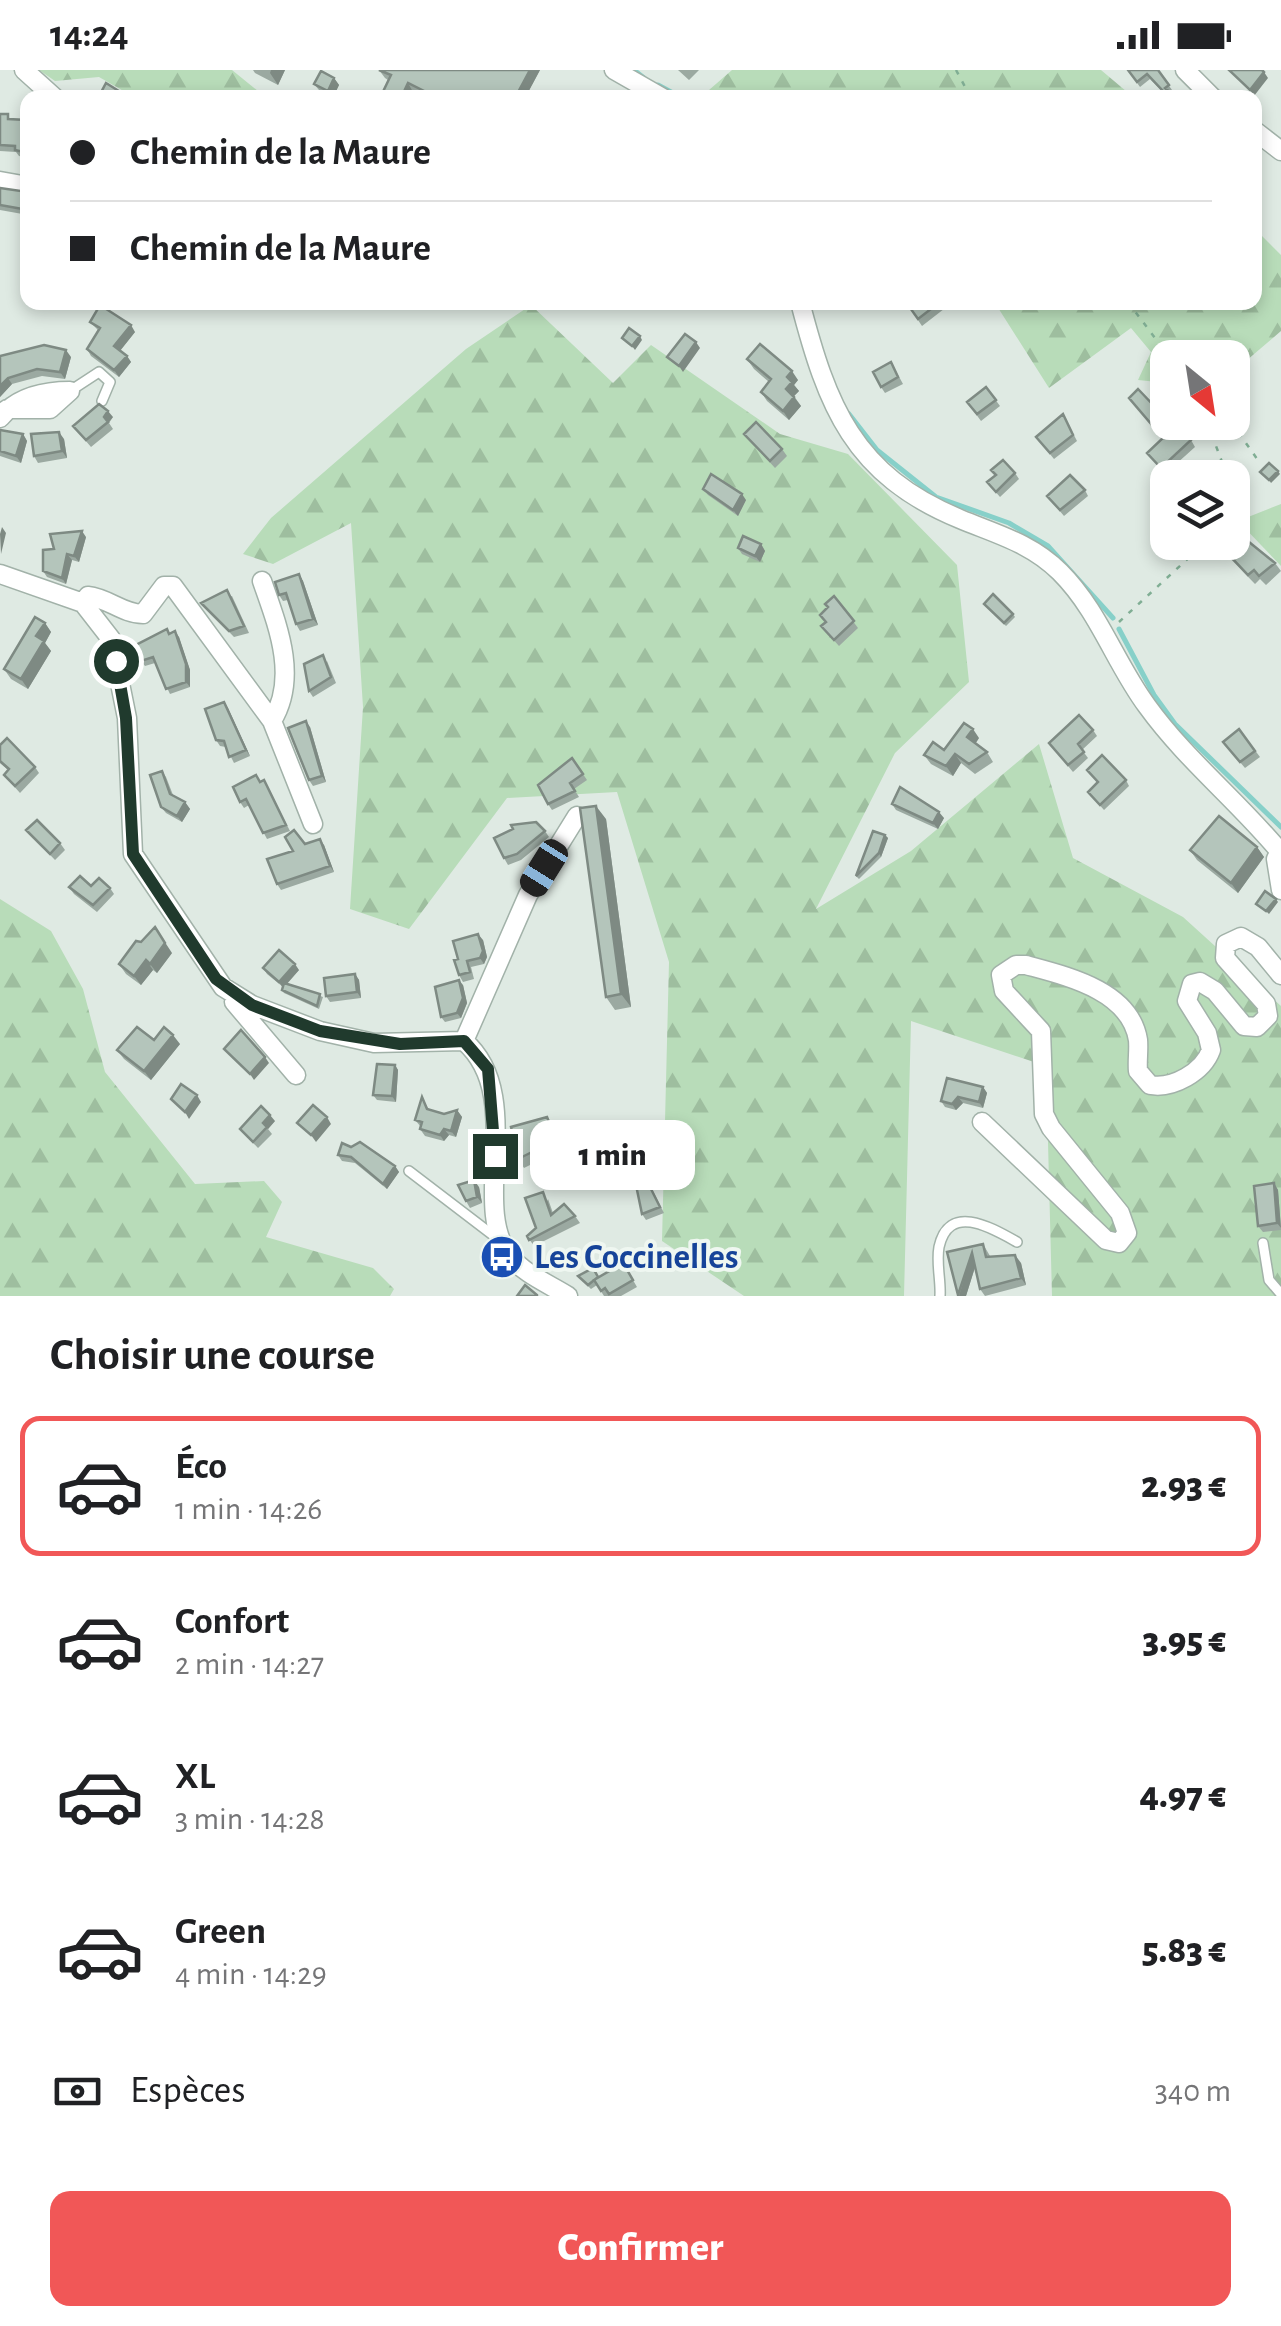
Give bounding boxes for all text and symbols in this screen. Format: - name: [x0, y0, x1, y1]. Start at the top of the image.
- text: 14:24: [50, 16, 129, 54]
- text: Chemin de la Maure: [130, 134, 431, 172]
- text: Chemin de la Maure: [130, 230, 431, 268]
- north arrow: [1150, 340, 1250, 440]
- map controls: [1150, 340, 1250, 560]
- button: layers: [1150, 460, 1250, 560]
- route start: [94, 639, 139, 684]
- car: [515, 835, 573, 901]
- callout: 1 min: [530, 1121, 695, 1191]
- route end: [473, 1134, 518, 1179]
- text: 1 min: [578, 1139, 647, 1171]
- bus stop icon: Les Coccinelles: [479, 1234, 525, 1280]
- place label: Les Coccinelles: [534, 1240, 738, 1275]
- text: Choisir une course: [50, 1333, 375, 1378]
- icon: car: [55, 1441, 145, 1531]
- text: Éco: [175, 1448, 227, 1486]
- text: 2.93 €: [1141, 1467, 1226, 1505]
- text: 1 min · 14:26: [175, 1493, 322, 1525]
- icon: car: [55, 1596, 145, 1686]
- text: Confort: [175, 1603, 289, 1641]
- text: 3.95 €: [1142, 1622, 1226, 1660]
- text: 2 min · 14:27: [175, 1648, 324, 1680]
- icon: car: [55, 1751, 145, 1841]
- text: XL: [175, 1758, 215, 1796]
- text: 4.97 €: [1140, 1777, 1226, 1815]
- text: 3 min · 14:28: [175, 1803, 325, 1835]
- icon: car: [55, 1906, 145, 1996]
- text: Green: [175, 1913, 266, 1951]
- text: 5.83 €: [1142, 1932, 1226, 1970]
- text: 4 min · 14:29: [175, 1958, 327, 1990]
- icon: cash: [50, 2064, 105, 2119]
- text: Espèces: [130, 2072, 245, 2110]
- text: 340 m: [1155, 2075, 1231, 2107]
- button: Confirmer: [50, 2191, 1231, 2306]

